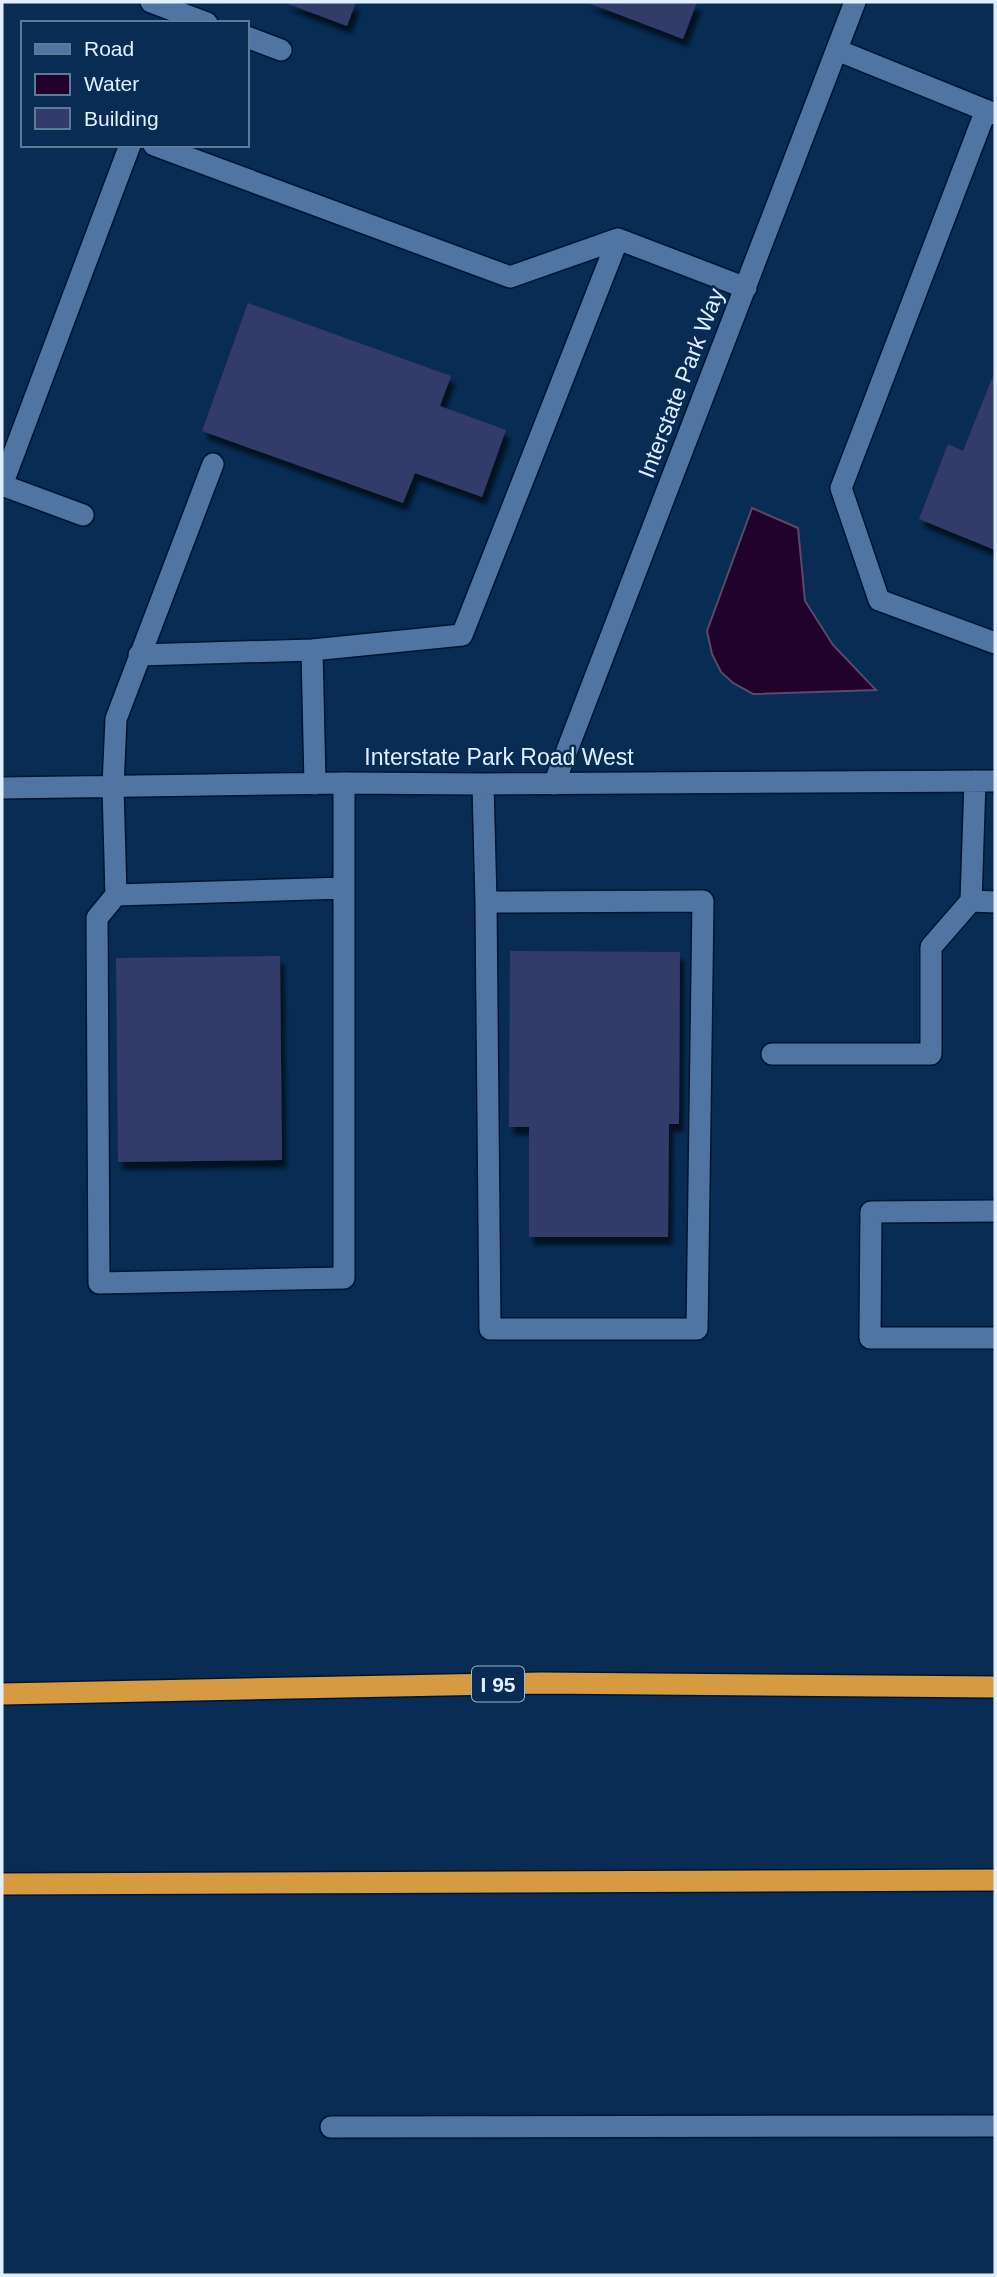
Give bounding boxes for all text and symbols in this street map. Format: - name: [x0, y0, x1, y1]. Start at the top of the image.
- legend: [21, 21, 248, 147]
- text: Road: [84, 37, 134, 60]
- text: Water: [84, 72, 139, 95]
- text: Building: [84, 107, 159, 130]
- street label: Interstate Park Way: [633, 284, 729, 482]
- street label: Interstate Park Road West: [364, 744, 634, 770]
- road number: I 95: [472, 1666, 524, 1702]

